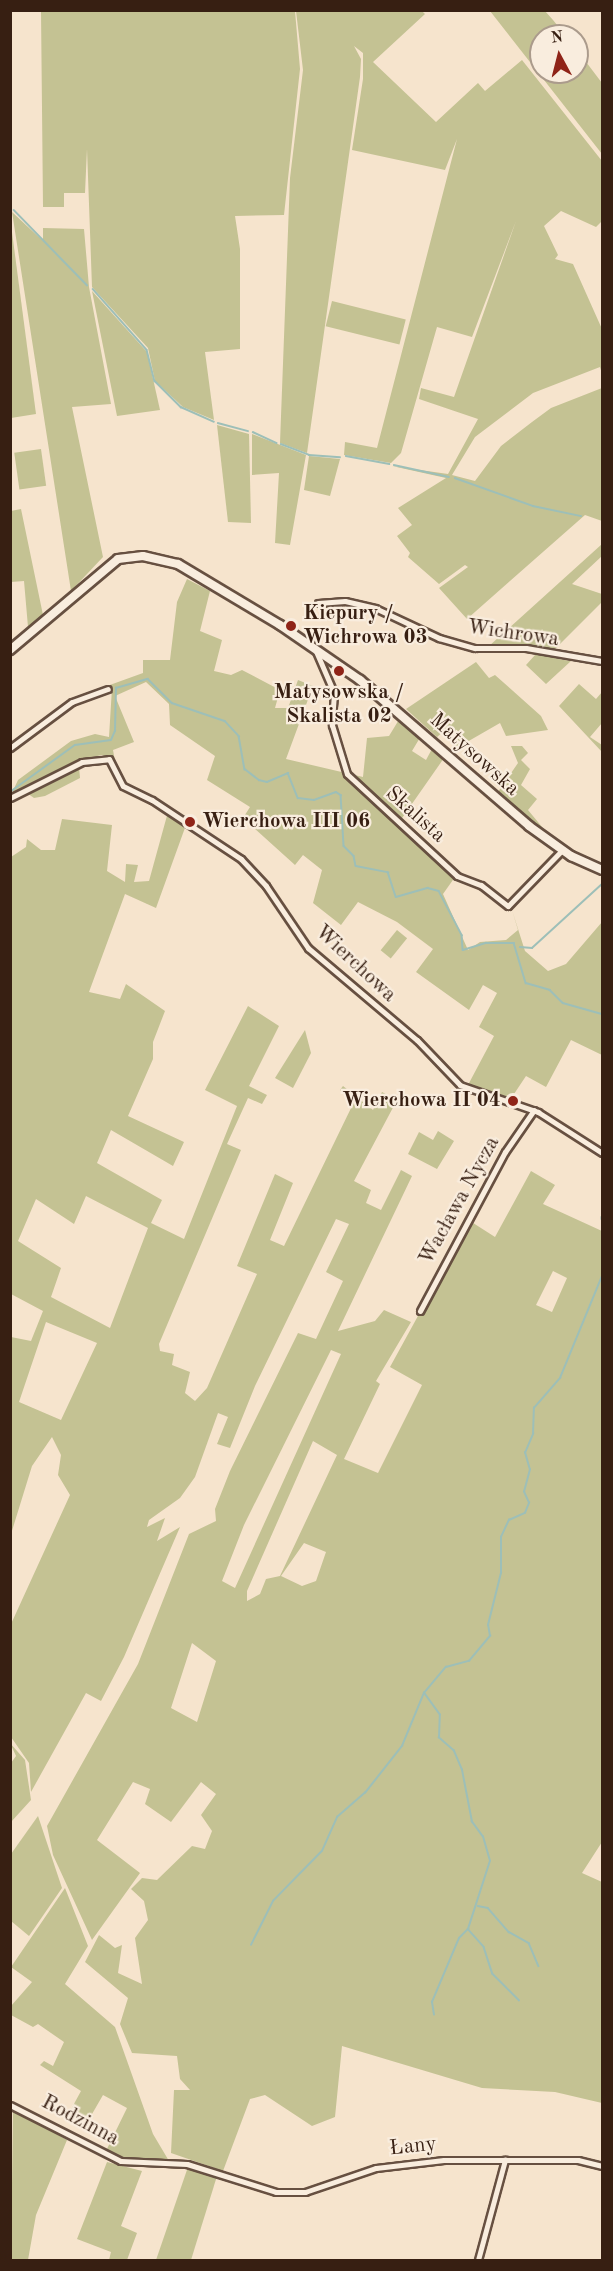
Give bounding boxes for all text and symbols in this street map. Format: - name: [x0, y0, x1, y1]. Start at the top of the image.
- north arrow: [529, 24, 589, 84]
- text: N: [550, 29, 564, 47]
- place label: Kiepury / Wichrowa 03: [303, 601, 428, 651]
- street label: Wichrowa: [465, 615, 561, 653]
- marker: Kiepury / Wichrowa 03: [284, 619, 298, 633]
- marker: Matysowska / Skalista 02: [332, 664, 346, 678]
- place label: Matysowska / Skalista 02: [274, 680, 404, 730]
- street label: Matysowska: [424, 708, 524, 802]
- street label: Skalista: [380, 781, 450, 849]
- place label: Wierchowa III 06: [202, 809, 370, 835]
- marker: Wierchowa III 06: [183, 815, 197, 829]
- street label: Wierchowa: [309, 920, 401, 1008]
- place label: Wierchowa II 04: [342, 1088, 501, 1114]
- marker: Wierchowa II 04: [506, 1094, 520, 1108]
- street label: Wacława Nycza: [414, 1132, 506, 1270]
- street label: Rodzinna: [37, 2090, 123, 2152]
- street label: Łany: [388, 2132, 438, 2162]

